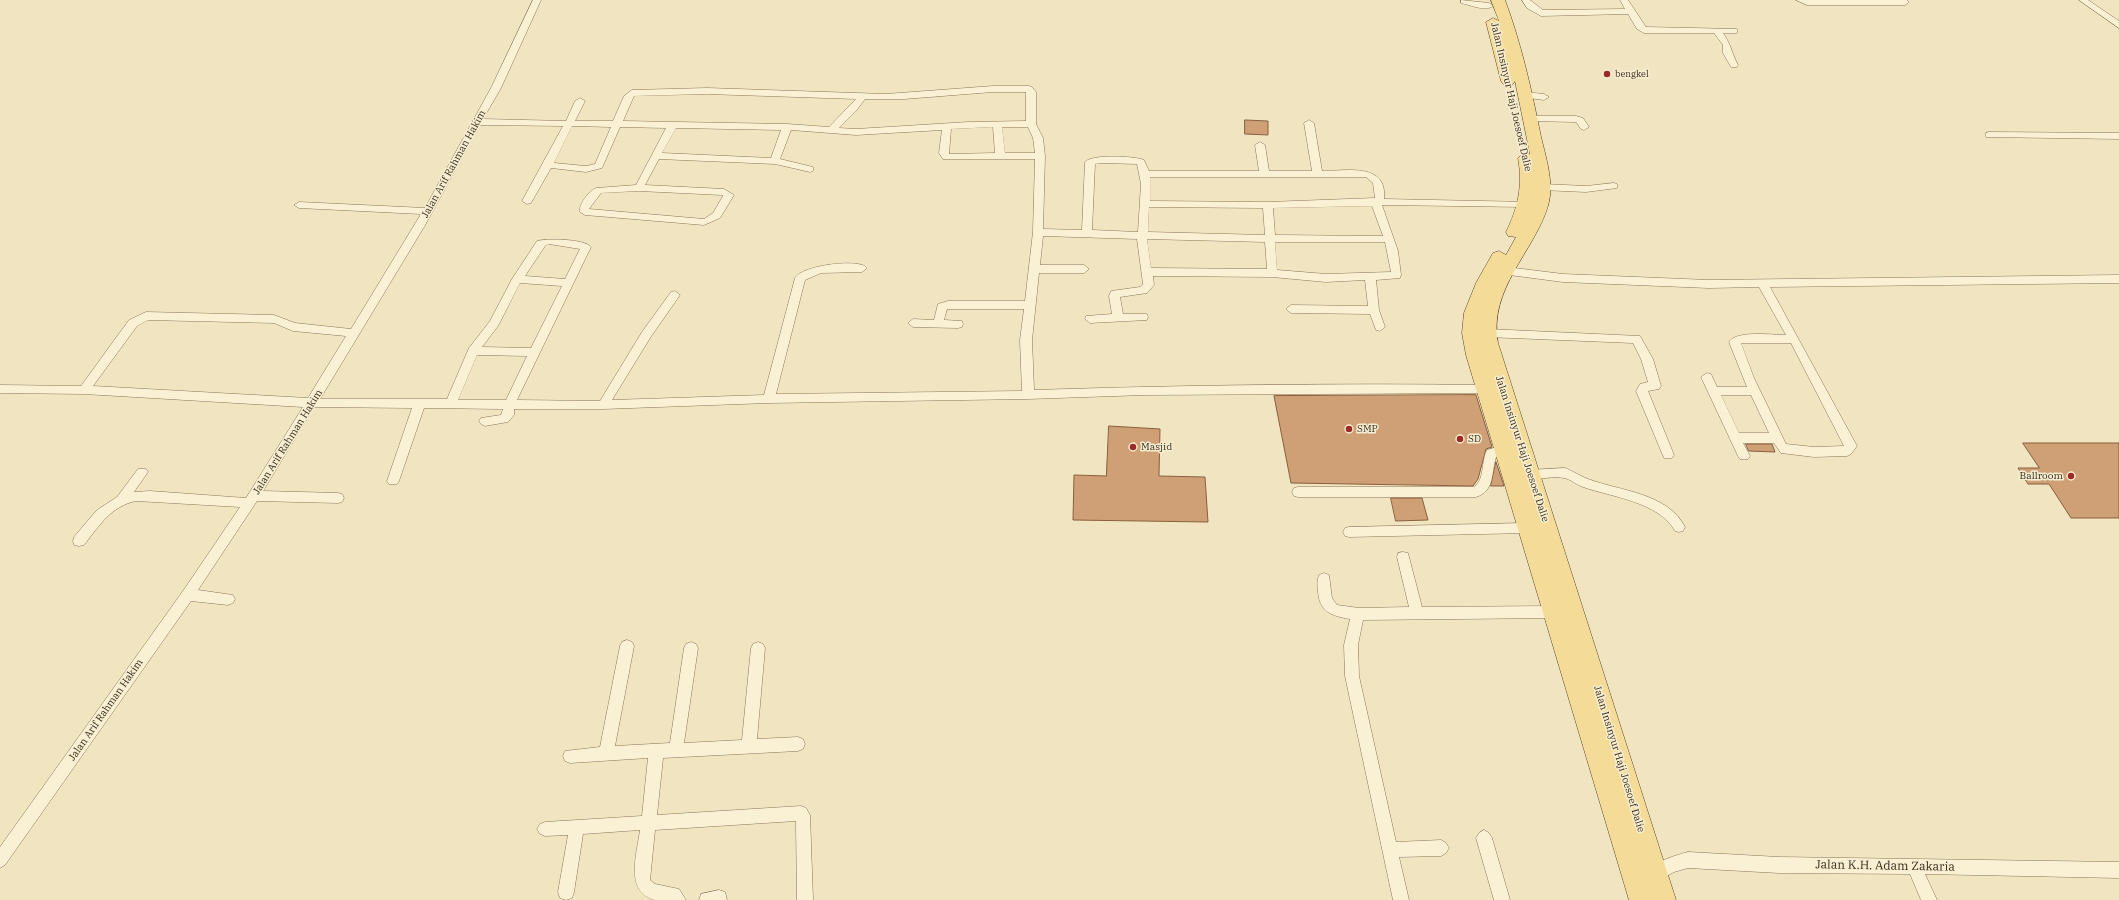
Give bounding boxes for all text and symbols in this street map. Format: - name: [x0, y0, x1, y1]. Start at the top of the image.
- street label: Jalan Insinyur Haji Joesoef Dalie: [1488, 21, 1534, 173]
- marker: bengkel: [1602, 69, 1612, 79]
- place label: bengkel: [1615, 69, 1649, 79]
- street label: Jalan Arif Rahman Hakim: [419, 108, 489, 220]
- street label: Jalan Insinyur Haji Joesoef Dalie: [1493, 375, 1551, 523]
- street label: Jalan Arif Rahman Hakim: [251, 387, 325, 497]
- place label: SMP: [1357, 423, 1378, 435]
- marker: SMP: [1344, 424, 1354, 434]
- place label: SD: [1468, 433, 1481, 445]
- marker: SD: [1455, 434, 1465, 444]
- place label: Masjid: [1141, 441, 1172, 453]
- marker: Masjid: [1128, 442, 1138, 452]
- place label: Ballroom: [2020, 470, 2063, 482]
- marker: Ballroom: [2066, 471, 2076, 481]
- street label: Jalan Arif Rahman Hakim: [66, 657, 146, 763]
- street label: Jalan Insinyur Haji Joesoef Dalie: [1591, 684, 1647, 834]
- street label: Jalan K.H. Adam Zakaria: [1815, 858, 1955, 874]

